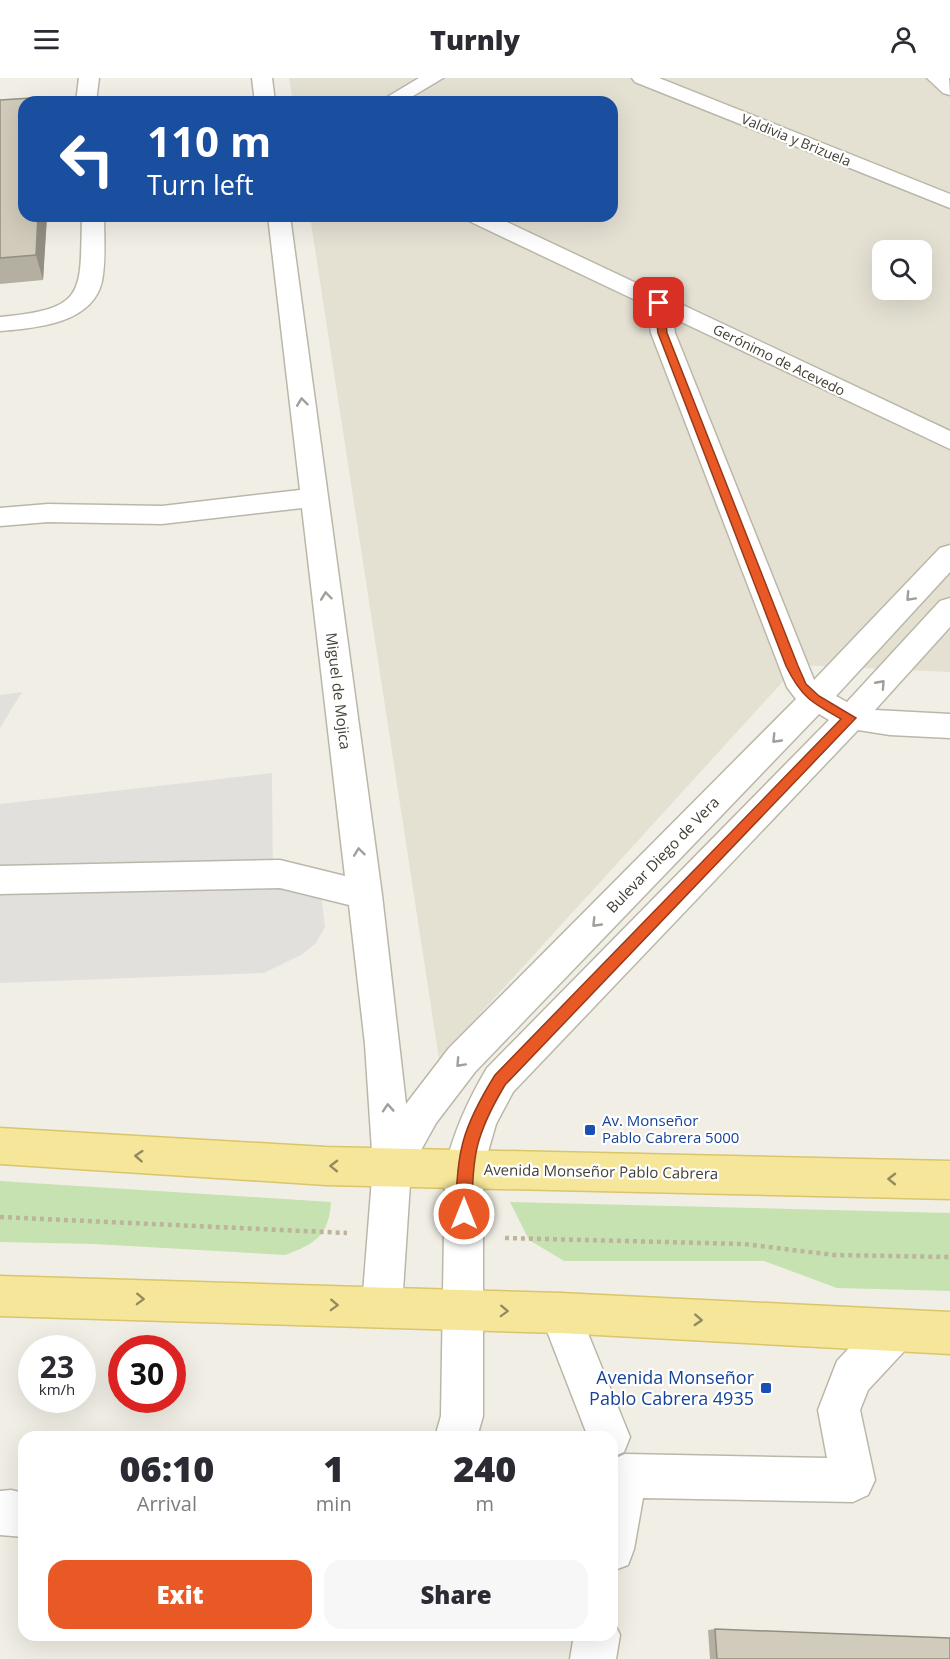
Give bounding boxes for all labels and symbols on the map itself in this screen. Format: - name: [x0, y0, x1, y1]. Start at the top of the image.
- street label: Valdivia y Brizuela: [738, 109, 854, 170]
- pin: [633, 277, 684, 328]
- street label: Gerónimo de Acevedo: [710, 319, 848, 400]
- one-way arrow: [296, 398, 308, 407]
- one-way arrow: [320, 591, 333, 601]
- one-way arrow: [906, 591, 917, 601]
- street label: Miguel de Mojica: [322, 631, 356, 751]
- one-way arrow: [874, 681, 885, 691]
- one-way arrow: [772, 732, 783, 743]
- street label: Bulevar Diego de Vera: [601, 792, 723, 917]
- one-way arrow: [354, 847, 366, 856]
- one-way arrow: [592, 916, 603, 927]
- one-way arrow: [456, 1056, 467, 1067]
- one-way arrow: [382, 1104, 395, 1113]
- place label: Av. Monseñor Pablo Cabrera 5000: [602, 1110, 739, 1147]
- marker: Av. Monseñor Pablo Cabrera 5000: [583, 1123, 597, 1137]
- one-way arrow: [135, 1150, 144, 1163]
- street label: Avenida Monseñor Pablo Cabrera: [484, 1159, 718, 1183]
- one-way arrow: [329, 1160, 338, 1172]
- one-way arrow: [887, 1173, 896, 1185]
- position arrow: [432, 1182, 496, 1246]
- one-way arrow: [135, 1292, 144, 1305]
- one-way arrow: [330, 1298, 339, 1311]
- one-way arrow: [499, 1305, 508, 1317]
- one-way arrow: [694, 1314, 703, 1327]
- speed limit sign: 30: [108, 1335, 186, 1413]
- place label: Avenida Monseñor Pablo Cabrera 4935: [589, 1365, 755, 1410]
- marker: Avenida Monseñor Pablo Cabrera 4935: [759, 1381, 773, 1395]

